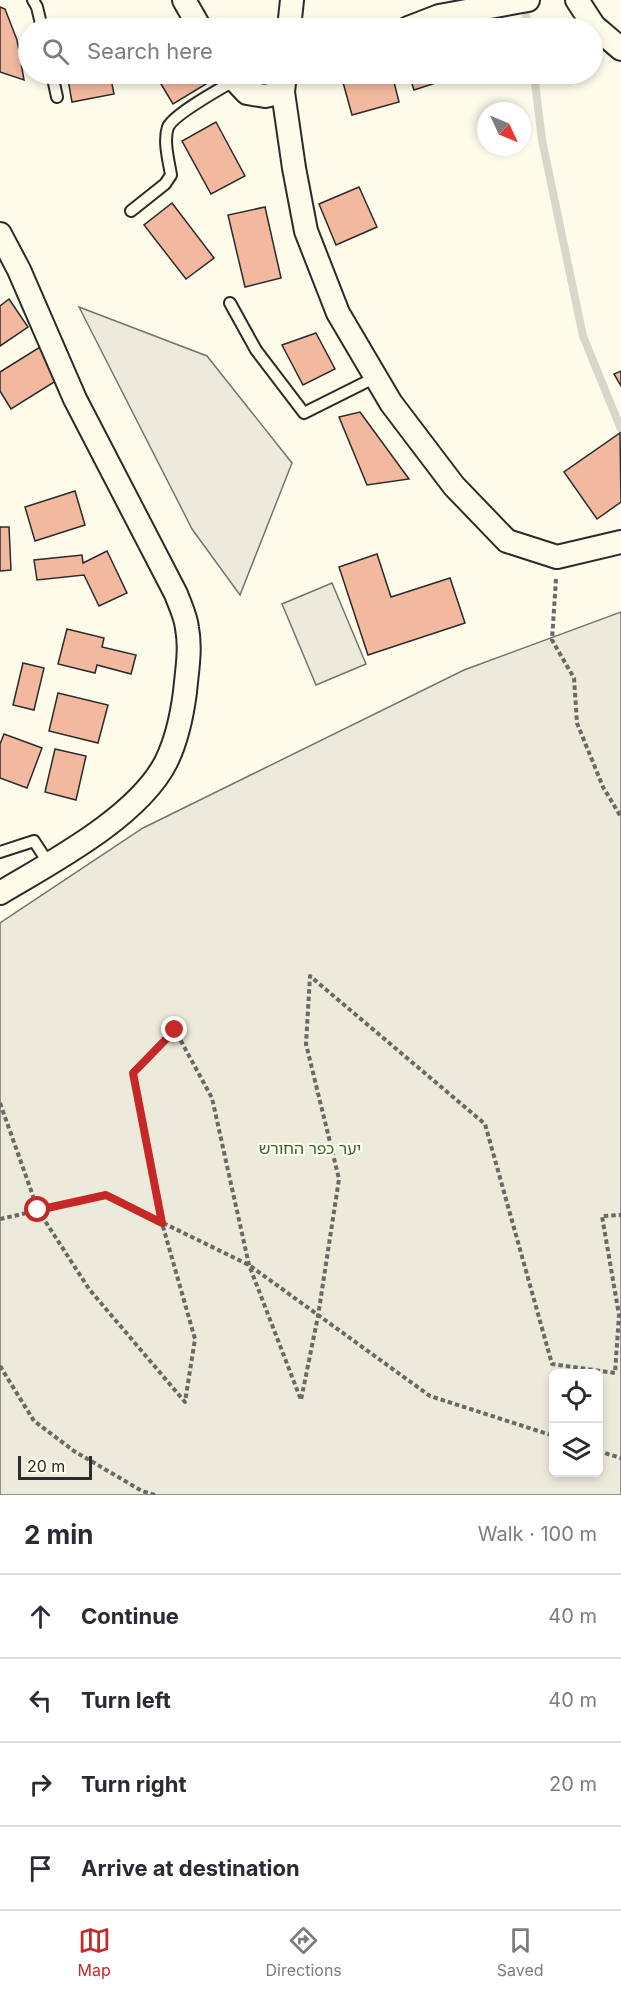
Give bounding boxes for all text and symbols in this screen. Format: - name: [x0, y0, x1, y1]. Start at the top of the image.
- search box: [18, 18, 603, 84]
- icon: search: [39, 35, 72, 68]
- text: Search here: [87, 38, 213, 64]
- north arrow: [477, 102, 531, 156]
- route end: [161, 1016, 187, 1042]
- park label: יער כפר החורש: [259, 1138, 361, 1158]
- route start: [24, 1196, 50, 1222]
- map controls: [549, 1369, 603, 1477]
- button: locate: [549, 1369, 603, 1423]
- button: layers: [549, 1423, 603, 1477]
- scale bar: [18, 1453, 92, 1480]
- text: 20 m: [27, 1456, 65, 1476]
- text: 2 min: [24, 1519, 94, 1550]
- text: Walk · 100 m: [478, 1522, 597, 1546]
- icon: ahead: [24, 1600, 57, 1633]
- text: Continue: [81, 1603, 179, 1629]
- text: 40 m: [548, 1604, 597, 1628]
- icon: left: [24, 1684, 57, 1717]
- text: Turn left: [81, 1687, 171, 1713]
- text: 40 m: [548, 1688, 597, 1712]
- icon: right: [24, 1768, 57, 1801]
- text: Turn right: [81, 1771, 187, 1797]
- text: 20 m: [549, 1772, 597, 1796]
- icon: arrive: [24, 1852, 57, 1885]
- text: Arrive at destination: [81, 1855, 300, 1881]
- tab: Map: [77, 1924, 111, 1980]
- tab: Directions: [266, 1924, 342, 1980]
- tab: Saved: [497, 1924, 544, 1980]

